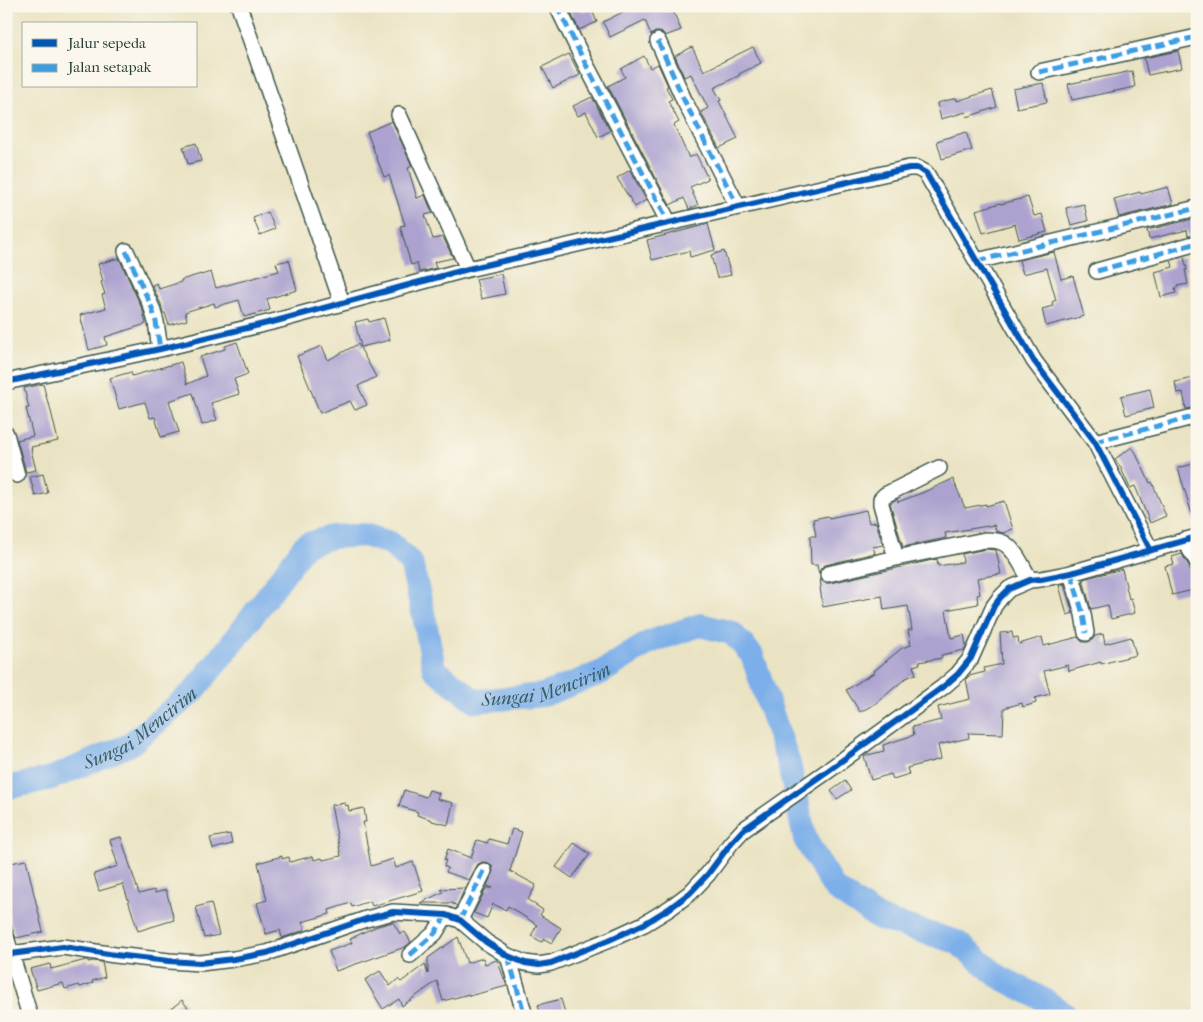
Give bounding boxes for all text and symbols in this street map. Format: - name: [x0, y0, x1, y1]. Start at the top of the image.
- legend: [22, 22, 198, 88]
- text: Jalur sepeda: [67, 34, 147, 52]
- text: Jalan setapak: [67, 58, 152, 76]
- water label: Sungai Mencirim: [479, 658, 615, 711]
- water label: Sungai Mencirim: [79, 682, 202, 775]

